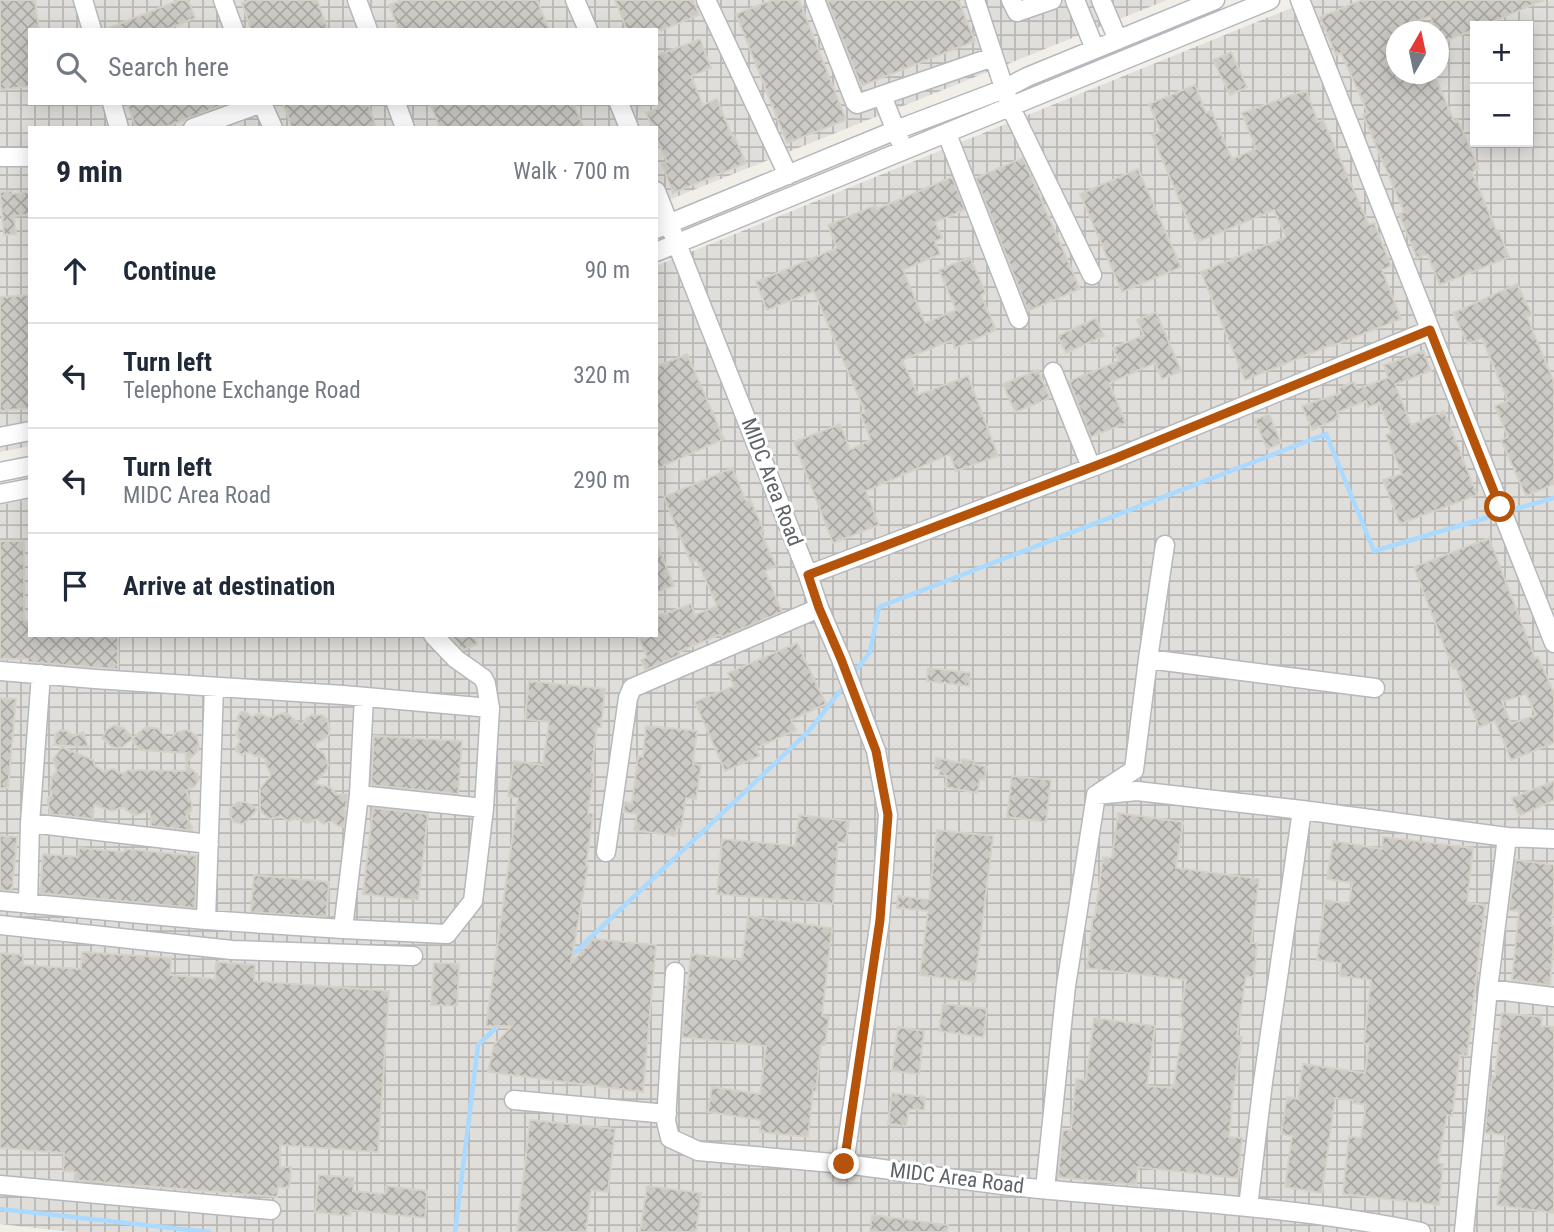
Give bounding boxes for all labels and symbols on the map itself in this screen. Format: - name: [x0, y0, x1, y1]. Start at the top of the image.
- north arrow: [1386, 21, 1449, 84]
- street label: MIDC Area Road: [737, 415, 807, 549]
- route start: [1484, 491, 1515, 522]
- route end: [828, 1148, 859, 1179]
- street label: MIDC Area Road: [889, 1158, 1025, 1198]

